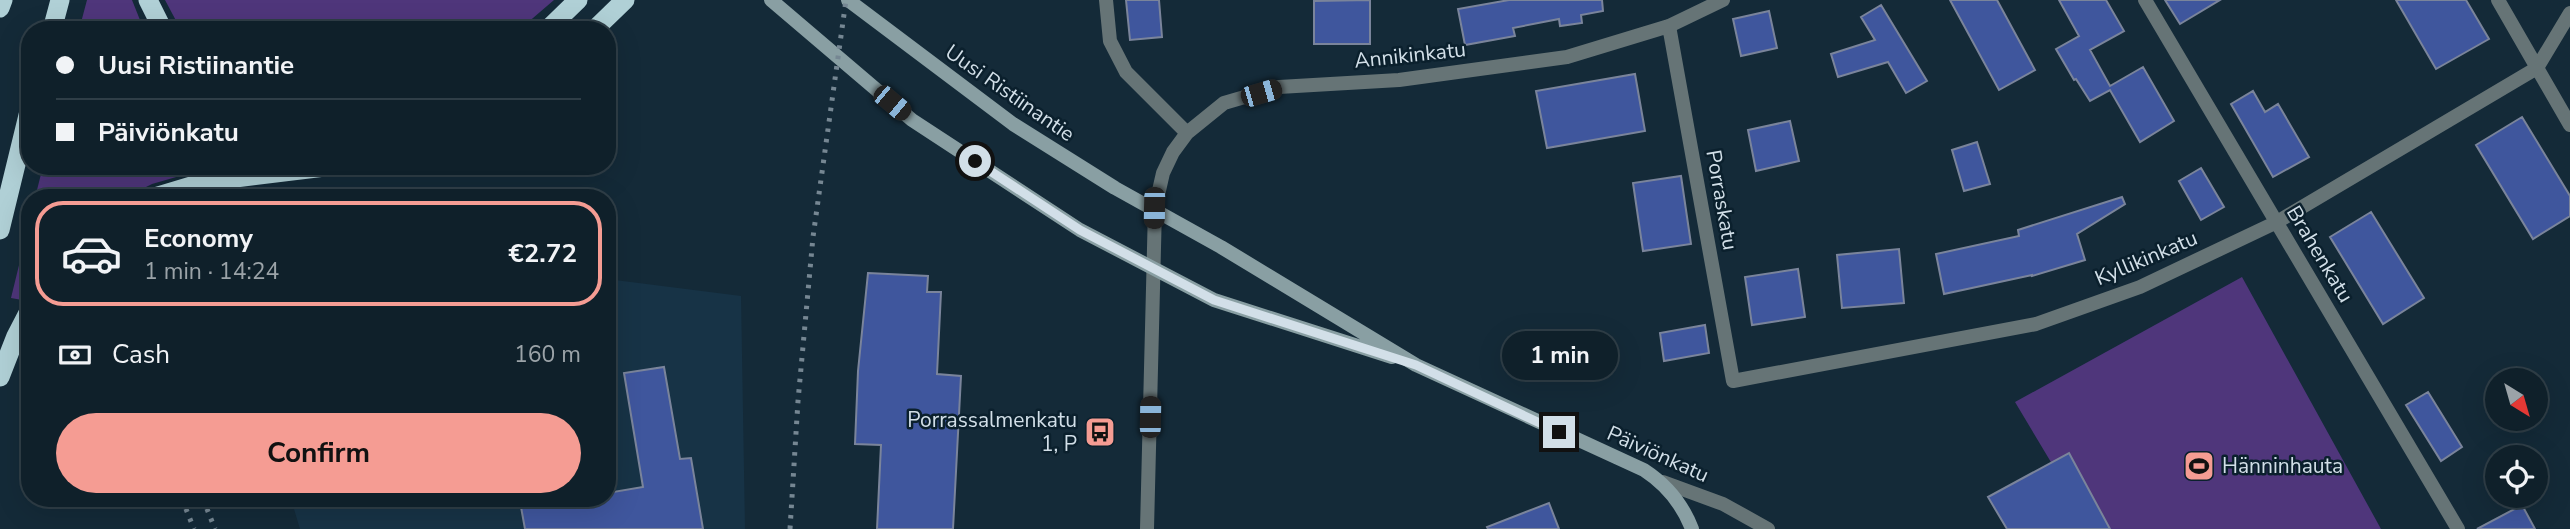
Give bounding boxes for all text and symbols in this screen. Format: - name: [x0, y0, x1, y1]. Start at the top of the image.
- street label: Annikinkatu: [1353, 35, 1467, 75]
- street label: Uusi Ristiinantie: [940, 38, 1080, 148]
- text: Uusi Ristiinantie: [98, 48, 294, 83]
- car: [1238, 77, 1285, 109]
- car: [870, 81, 915, 125]
- text: Päiviönkatu: [98, 115, 239, 150]
- route start: [959, 145, 991, 177]
- street label: Porraskatu: [1699, 148, 1745, 252]
- car: [1144, 187, 1165, 229]
- street label: Brahenkatu: [2280, 200, 2360, 308]
- text: Economy: [144, 221, 253, 256]
- icon: car: [60, 222, 123, 285]
- street label: Kyllikinkatu: [2091, 224, 2201, 292]
- text: €2.72: [508, 236, 577, 271]
- text: 1 min · 14:24: [144, 256, 279, 287]
- callout: 1 min: [1501, 330, 1617, 380]
- icon: cash: [56, 336, 94, 374]
- text: Cash: [112, 337, 170, 372]
- text: 160 m: [514, 339, 581, 370]
- text: 1 min: [1530, 340, 1590, 371]
- north arrow: [2485, 368, 2548, 430]
- map controls: [2485, 368, 2548, 508]
- car: [1140, 396, 1161, 438]
- place label: Porrassalmenkatu 1, P: [907, 406, 1077, 458]
- button: Confirm: [56, 413, 581, 493]
- bus stop icon: Porrassalmenkatu 1, P: [1083, 415, 1117, 449]
- route end: [1543, 416, 1575, 448]
- street label: Päiviönkatu: [1603, 419, 1713, 489]
- button: locate: [2485, 445, 2548, 508]
- sports icon: Hänninhauta: [2182, 449, 2216, 483]
- place label: Hänninhauta: [2222, 452, 2343, 480]

